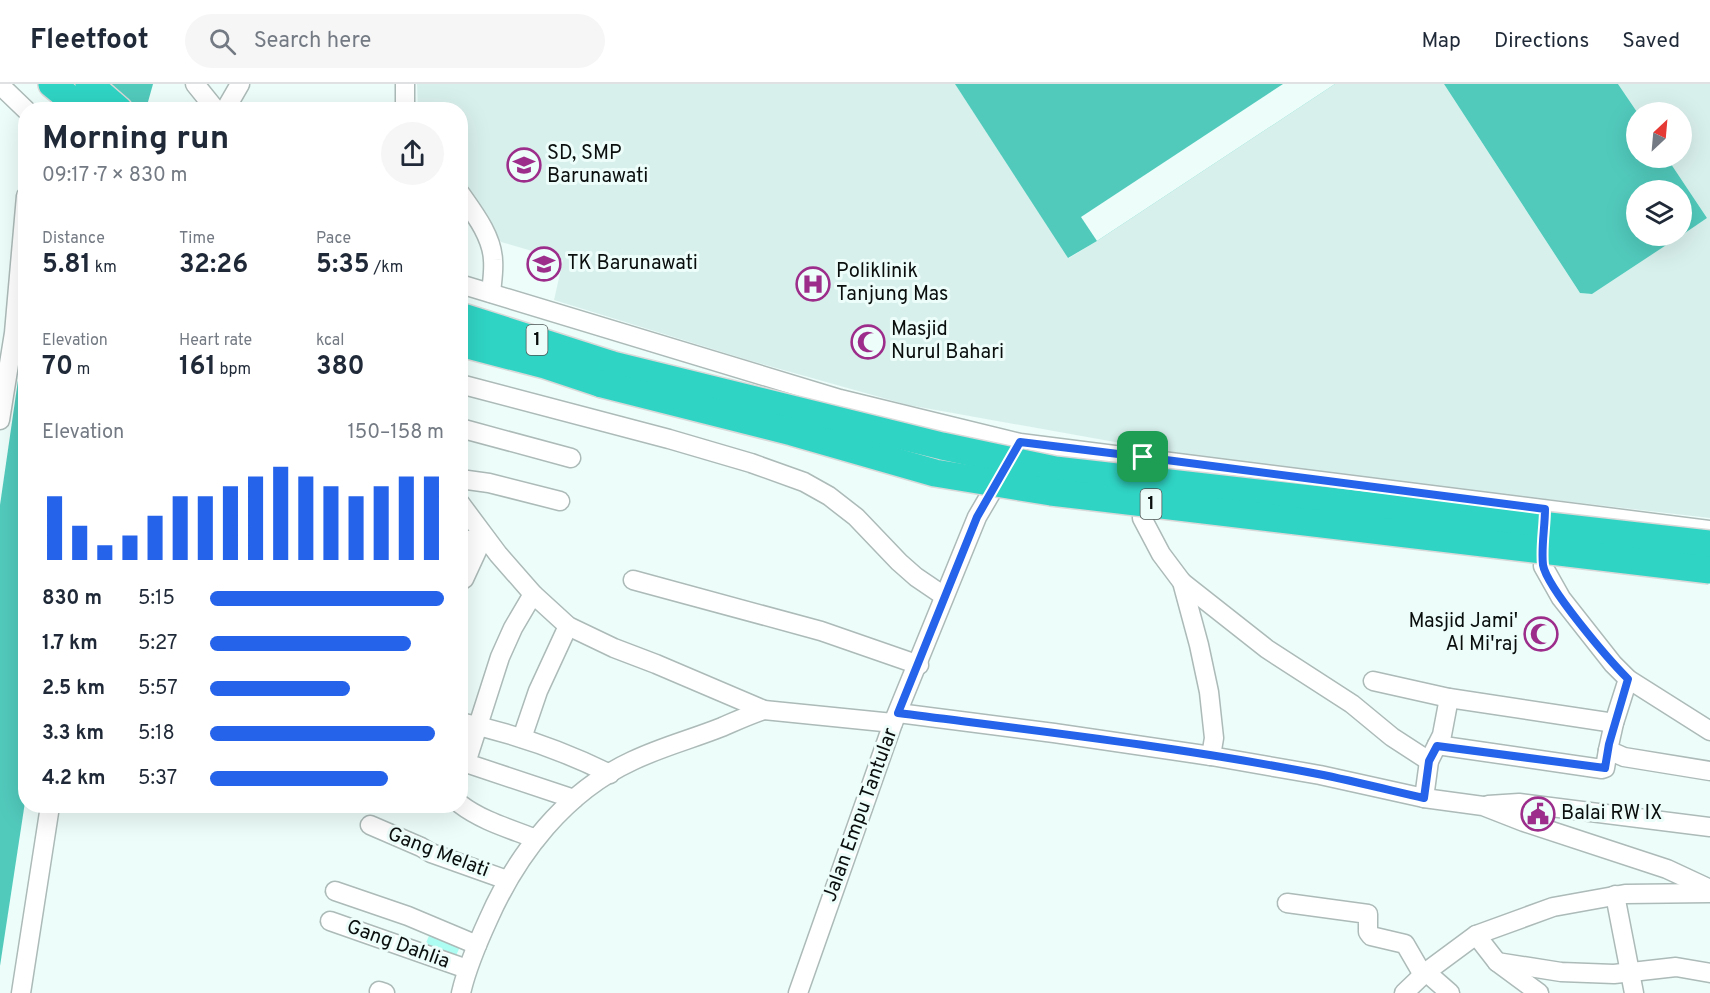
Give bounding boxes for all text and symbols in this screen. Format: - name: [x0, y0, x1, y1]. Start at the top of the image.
- search box: [185, 14, 605, 68]
- text: Fleetfoot: [30, 23, 149, 59]
- icon: search: [206, 25, 239, 58]
- text: Search here: [254, 28, 371, 55]
- text: Map: [1421, 28, 1461, 55]
- text: Directions: [1494, 28, 1589, 55]
- text: Saved: [1622, 28, 1680, 55]
- north arrow: [1626, 102, 1692, 168]
- map controls: [1626, 102, 1692, 246]
- text: Morning run: [42, 119, 229, 161]
- button: share: [381, 122, 444, 185]
- place label: SD, SMP Barunawati: [547, 141, 648, 190]
- school or university icon: SD, SMP Barunawati: [506, 147, 542, 183]
- text: 09:17 · 7 × 830 m: [42, 163, 187, 189]
- button: layers: [1626, 180, 1692, 246]
- text: Distance: [42, 229, 105, 249]
- text: Time: [179, 229, 215, 249]
- text: Pace: [316, 229, 351, 249]
- school or university icon: TK Barunawati: [526, 246, 562, 282]
- text: 5.81: [42, 249, 91, 282]
- text: 32:26: [179, 249, 248, 282]
- text: 5:35: [316, 249, 370, 282]
- place label: TK Barunawati: [567, 251, 698, 277]
- text: km: [91, 258, 117, 278]
- text: /km: [370, 258, 403, 278]
- place label: Poliklinik Tanjung Mas: [836, 259, 948, 308]
- hospital icon: Poliklinik Tanjung Mas: [795, 266, 831, 302]
- place label: Masjid Nurul Bahari: [891, 317, 1004, 366]
- mosque icon: Masjid Nurul Bahari: [850, 324, 886, 360]
- road number: 1: [526, 325, 548, 355]
- text: Elevation: [42, 331, 108, 351]
- text: Heart rate: [179, 331, 252, 351]
- text: kcal: [316, 331, 344, 351]
- text: 70: [42, 351, 73, 384]
- text: 161: [179, 351, 216, 384]
- text: 380: [316, 351, 365, 384]
- text: m: [73, 360, 90, 380]
- text: bpm: [216, 360, 251, 380]
- text: Elevation: [42, 420, 124, 446]
- text: 150–158 m: [347, 420, 444, 446]
- pin: [1117, 431, 1168, 482]
- icon: arrive: [1126, 440, 1159, 473]
- road number: 1: [1140, 489, 1162, 519]
- text: 830 m: [42, 586, 102, 612]
- text: 5:15: [138, 586, 175, 612]
- place label: Masjid Jami' Al Mi'raj: [1409, 609, 1518, 658]
- mosque icon: Masjid Jami' Al Mi'raj: [1523, 616, 1559, 652]
- text: 1.7 km: [42, 631, 98, 657]
- text: 5:27: [138, 631, 177, 657]
- text: 2.5 km: [42, 676, 105, 702]
- text: 5:57: [138, 676, 178, 702]
- text: 3.3 km: [42, 721, 104, 747]
- text: 5:18: [138, 721, 175, 747]
- street label: Jalan Empu Tantular: [817, 724, 905, 906]
- text: 4.2 km: [42, 766, 106, 792]
- text: 5:37: [138, 766, 177, 792]
- public building icon: Balai RW IX: [1520, 796, 1556, 832]
- place label: Balai RW IX: [1561, 801, 1662, 827]
- street label: Gang Melati: [384, 822, 492, 884]
- street label: Gang Dahlia: [343, 914, 453, 976]

